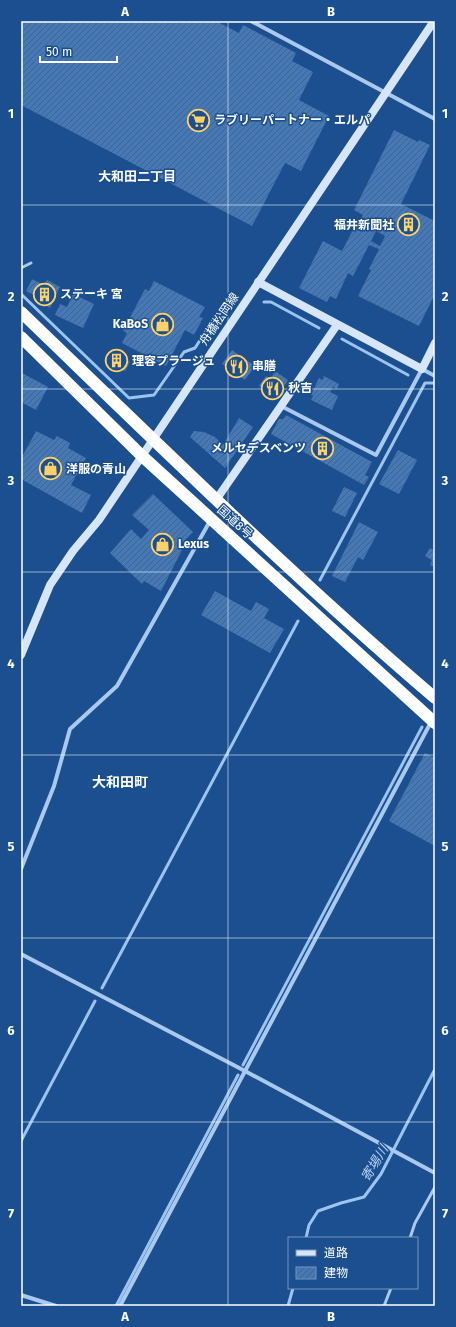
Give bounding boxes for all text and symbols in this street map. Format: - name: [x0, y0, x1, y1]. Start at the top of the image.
- text: A: [120, 4, 129, 19]
- text: B: [327, 4, 335, 19]
- scale bar: [40, 38, 117, 64]
- text: 50 m: [46, 45, 72, 59]
- text: 1: [8, 106, 14, 121]
- text: 1: [442, 106, 448, 121]
- supermarket icon: ラブリーパートナー・エルパ: [185, 107, 211, 133]
- place label: ラブリーパートナー・エルパ: [214, 113, 370, 127]
- district label: 大和田二丁目: [98, 169, 176, 184]
- building icon: 福井新聞社: [396, 212, 422, 238]
- place label: 福井新聞社: [334, 218, 394, 232]
- building icon: ステーキ 宮: [31, 281, 57, 307]
- place label: ステーキ 宮: [60, 287, 123, 301]
- text: 2: [8, 289, 15, 304]
- text: 2: [442, 289, 449, 304]
- street label: 舟橋松岡線: [196, 290, 242, 348]
- shop icon: KaBoS: [150, 311, 176, 337]
- place label: KaBoS: [113, 317, 148, 331]
- building icon: 理容プラージュ: [104, 348, 130, 374]
- restaurant icon: 串膳: [224, 353, 250, 379]
- place label: 理容プラージュ: [132, 354, 215, 368]
- place label: 串膳: [252, 359, 276, 373]
- restaurant icon: 秋吉: [260, 375, 286, 401]
- place label: 秋吉: [288, 381, 312, 395]
- building icon: メルセデスベンツ: [309, 435, 335, 461]
- place label: メルセデスベンツ: [211, 441, 306, 455]
- shop icon: 洋服の青山: [38, 456, 64, 482]
- place label: 洋服の青山: [66, 462, 126, 476]
- text: 3: [7, 473, 15, 488]
- text: 3: [441, 473, 449, 488]
- street label: 国道8号: [214, 503, 256, 541]
- shop icon: Lexus: [149, 531, 175, 557]
- place label: Lexus: [178, 537, 209, 551]
- text: 4: [7, 656, 15, 671]
- text: 4: [441, 656, 449, 671]
- district label: 大和田町: [92, 774, 148, 791]
- text: 5: [8, 839, 15, 854]
- text: 5: [442, 839, 449, 854]
- text: 6: [7, 1023, 15, 1038]
- text: 6: [441, 1023, 449, 1038]
- water label: 寄場川: [358, 1141, 392, 1184]
- text: 7: [8, 1206, 14, 1221]
- text: 7: [442, 1206, 448, 1221]
- legend: [288, 1237, 418, 1289]
- text: 道路: [324, 1246, 348, 1260]
- text: 建物: [324, 1266, 348, 1280]
- text: A: [120, 1309, 129, 1324]
- text: B: [327, 1309, 335, 1324]

